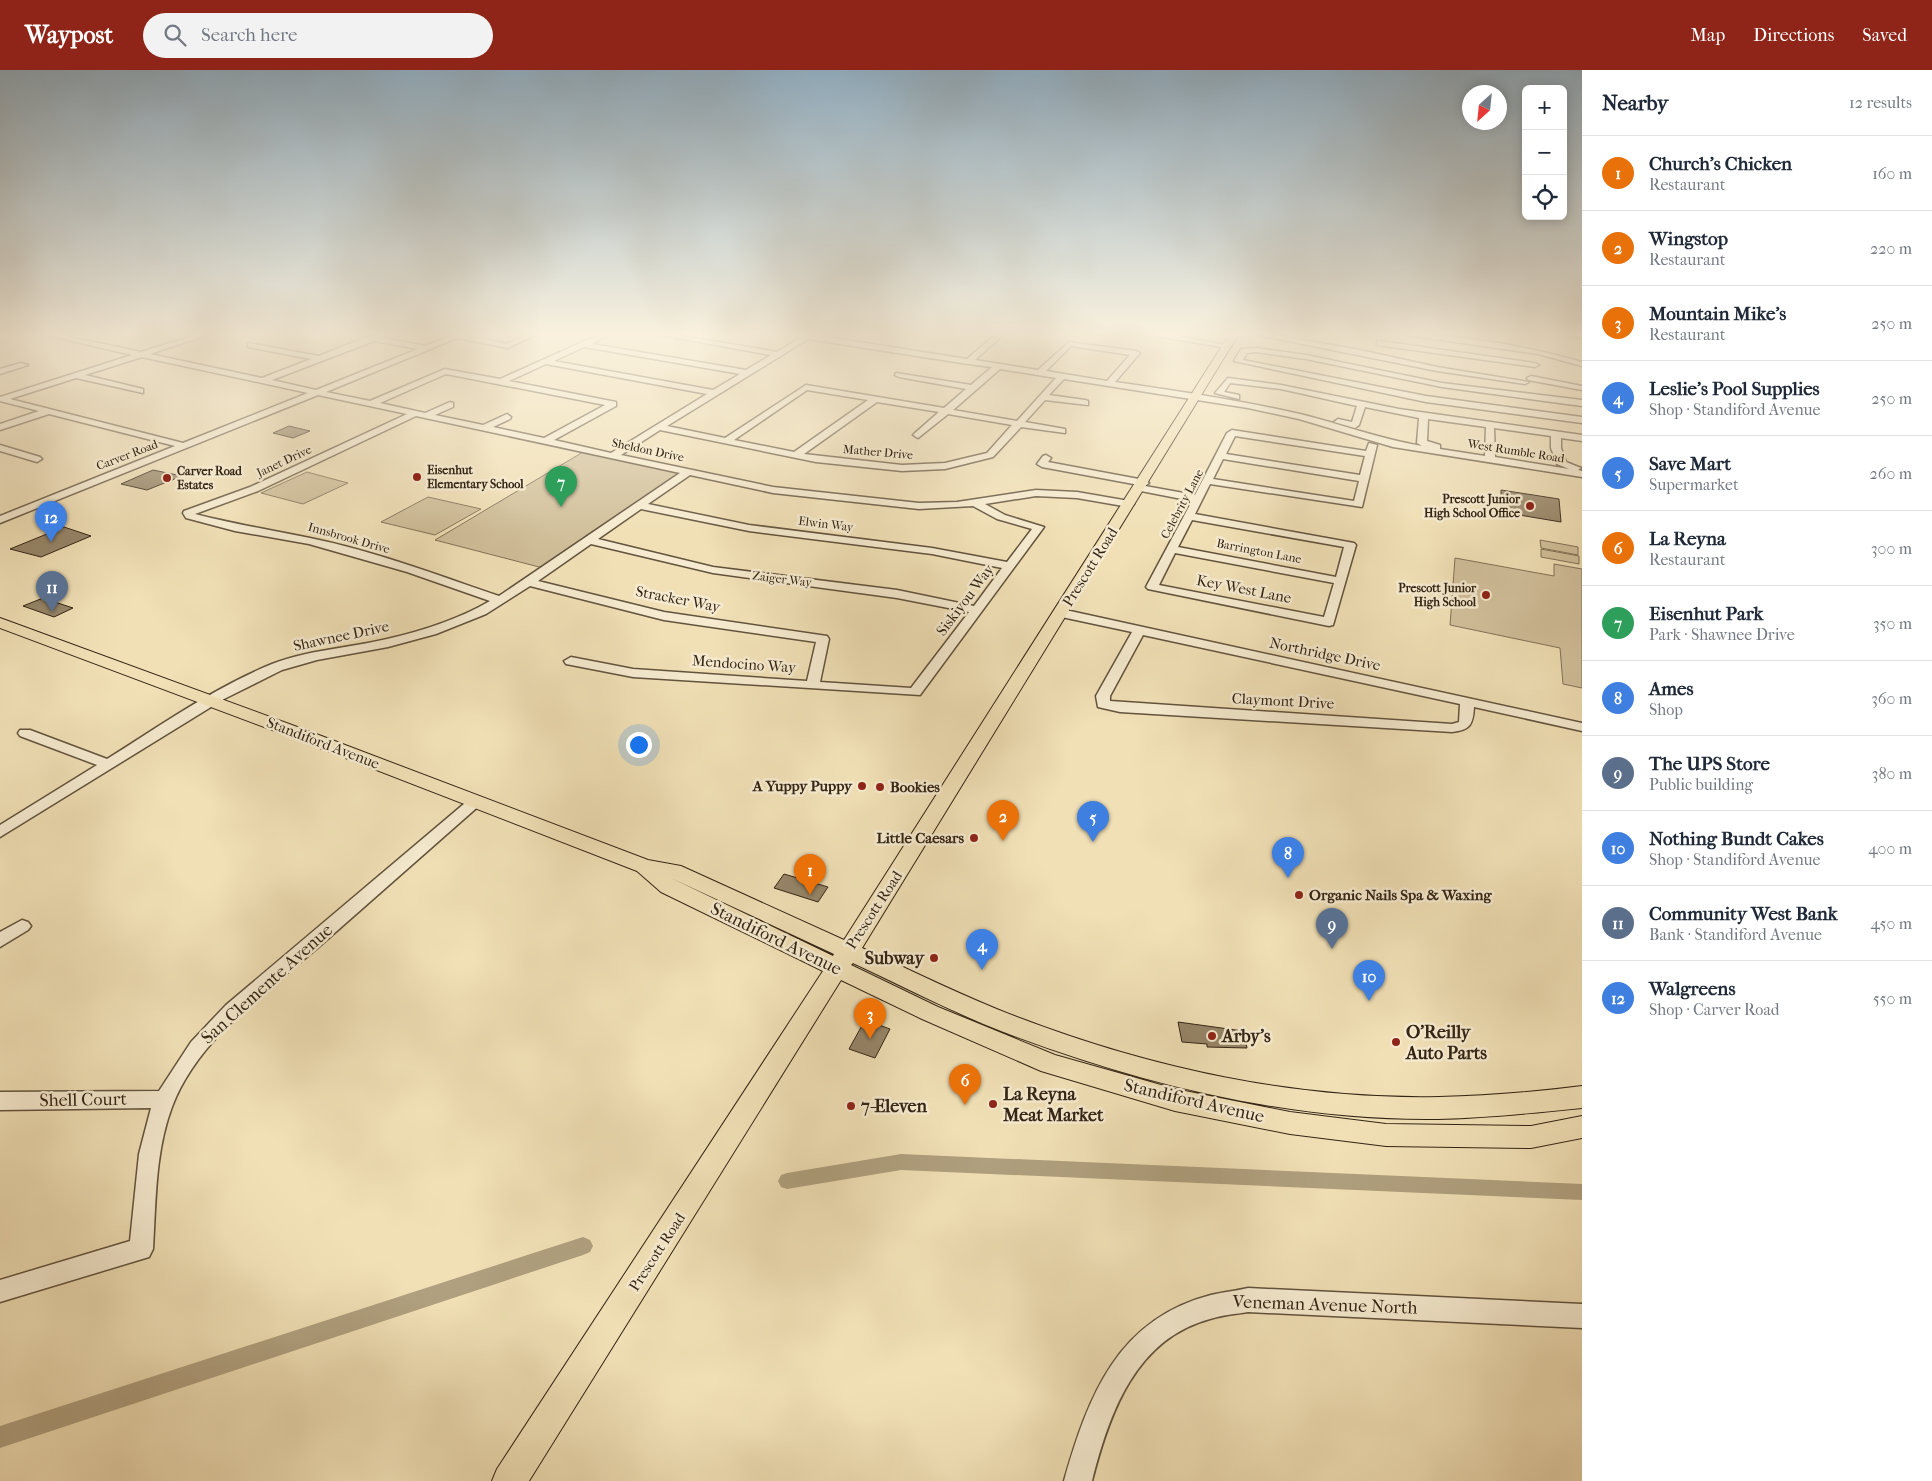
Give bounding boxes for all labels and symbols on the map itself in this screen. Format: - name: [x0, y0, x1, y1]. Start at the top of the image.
- north arrow: [1462, 85, 1507, 130]
- street label: Sheldon Drive: [611, 436, 685, 464]
- street label: West Rumble Road: [1465, 436, 1566, 466]
- street label: Carver Road: [94, 437, 160, 473]
- street label: Janet Drive: [253, 442, 314, 480]
- street label: Mather Drive: [842, 442, 914, 462]
- place label: Eisenhut Elementary School: [427, 463, 524, 492]
- place label: Carver Road Estates: [177, 464, 242, 492]
- pin: 7: [545, 466, 577, 507]
- street label: Celebrity Lane: [1158, 467, 1206, 541]
- marker: Eisenhut Elementary School: [411, 471, 423, 483]
- marker: Carver Road Estates: [161, 472, 173, 484]
- place label: Prescott Junior High School Office: [1424, 492, 1521, 521]
- marker: Prescott Junior High School Office: [1524, 500, 1536, 512]
- pin: 12: [35, 501, 67, 542]
- street label: Elwin Way: [798, 514, 855, 534]
- street label: Innsbrook Drive: [306, 520, 392, 556]
- street label: Prescott Road: [1059, 523, 1122, 610]
- street label: Barrington Lane: [1215, 536, 1303, 566]
- street label: Siskiyou Way: [932, 560, 998, 639]
- street label: Zaiger Way: [751, 568, 813, 590]
- pin: 11: [36, 571, 68, 612]
- street label: Key West Lane: [1195, 571, 1294, 607]
- place label: Prescott Junior High School: [1398, 581, 1477, 610]
- street label: Stracker Way: [634, 582, 723, 616]
- marker: Prescott Junior High School: [1480, 589, 1492, 601]
- street label: Shawnee Drive: [292, 617, 391, 655]
- street label: Northridge Drive: [1268, 633, 1383, 675]
- street label: Mendocino Way: [691, 651, 798, 677]
- street label: Claymont Drive: [1231, 689, 1335, 713]
- street label: Standiford Avenue: [264, 713, 383, 773]
- your location: [626, 732, 652, 758]
- place label: A Yuppy Puppy: [752, 777, 853, 795]
- place label: Bookies: [890, 778, 940, 796]
- marker: A Yuppy Puppy: [856, 780, 868, 792]
- marker: Bookies: [874, 781, 886, 793]
- pin: 2: [987, 800, 1019, 841]
- pin: 5: [1077, 801, 1109, 842]
- place label: Little Caesars: [876, 829, 964, 847]
- marker: Little Caesars: [968, 832, 980, 844]
- pin: 8: [1272, 837, 1304, 878]
- pin: 1: [794, 854, 826, 895]
- street label: Prescott Road: [842, 867, 906, 953]
- place label: Organic Nails Spa & Waxing: [1309, 886, 1493, 904]
- marker: Organic Nails Spa & Waxing: [1293, 889, 1305, 901]
- street label: Standiford Avenue: [707, 898, 845, 980]
- pin: 9: [1316, 908, 1348, 949]
- street label: San Clemente Avenue: [197, 920, 337, 1048]
- pin: 4: [966, 929, 998, 970]
- place label: Subway: [865, 948, 925, 969]
- marker: Subway: [928, 952, 940, 964]
- pin: 10: [1353, 960, 1385, 1001]
- pin: 3: [854, 998, 886, 1039]
- place label: O'Reilly Auto Parts: [1405, 1022, 1487, 1064]
- place label: Arby's: [1221, 1026, 1271, 1047]
- marker: Arby's: [1206, 1030, 1218, 1042]
- marker: O'Reilly Auto Parts: [1390, 1036, 1402, 1048]
- pin: 6: [949, 1064, 981, 1105]
- street label: Standiford Avenue: [1122, 1075, 1266, 1127]
- place label: La Reyna Meat Market: [1002, 1084, 1104, 1126]
- street label: Shell Court: [39, 1089, 127, 1111]
- place label: 7-Eleven: [860, 1096, 927, 1117]
- marker: La Reyna Meat Market: [987, 1098, 999, 1110]
- marker: 7-Eleven: [845, 1100, 857, 1112]
- street label: Prescott Road: [625, 1209, 689, 1295]
- street label: Veneman Avenue North: [1231, 1291, 1418, 1319]

